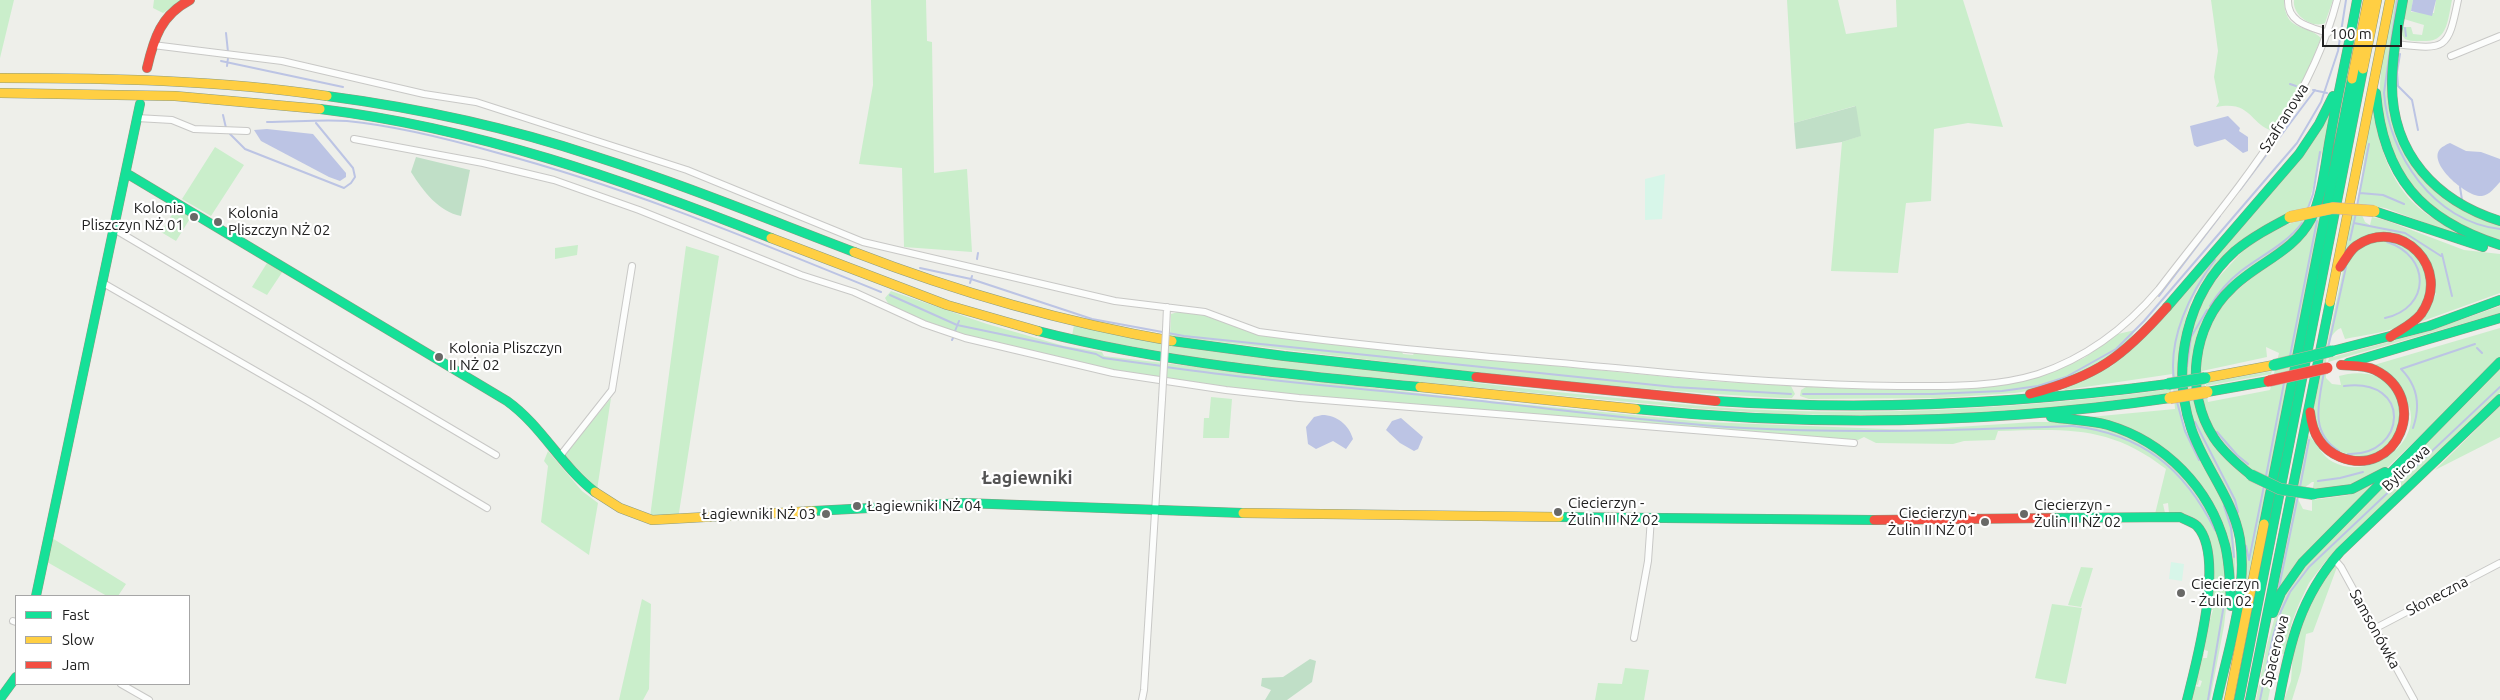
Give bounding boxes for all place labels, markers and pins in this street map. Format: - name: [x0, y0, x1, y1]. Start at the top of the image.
- place label: Kolonia Pliszczyn NŻ 01: [82, 199, 184, 234]
- place label: Kolonia Pliszczyn NŻ 02: [228, 204, 330, 239]
- marker: Kolonia Pliszczyn NŻ 01: [188, 211, 200, 223]
- marker: Kolonia Pliszczyn NŻ 02: [212, 216, 224, 228]
- place label: Kolonia Pliszczyn II NŻ 02: [449, 339, 562, 374]
- marker: Kolonia Pliszczyn II NŻ 02: [433, 351, 445, 363]
- place label: Ciecierzyn - Żulin III NŻ 02: [1568, 494, 1659, 529]
- place label: Ciecierzyn - Żulin II NŻ 02: [2034, 496, 2121, 531]
- place label: Łagiewniki NŻ 04: [867, 497, 981, 515]
- marker: Łagiewniki NŻ 04: [851, 500, 863, 512]
- place label: Ciecierzyn - Żulin II NŻ 01: [1888, 504, 1975, 539]
- place label: Łagiewniki NŻ 03: [702, 505, 816, 523]
- marker: Ciecierzyn - Żulin III NŻ 02: [1552, 506, 1564, 518]
- marker: Łagiewniki NŻ 03: [820, 508, 832, 520]
- marker: Ciecierzyn - Żulin II NŻ 02: [2018, 508, 2030, 520]
- marker: Ciecierzyn - Żulin II NŻ 01: [1979, 516, 1991, 528]
- place label: Ciecierzyn - Żulin 02: [2191, 575, 2259, 610]
- marker: Ciecierzyn - Żulin 02: [2175, 587, 2187, 599]

